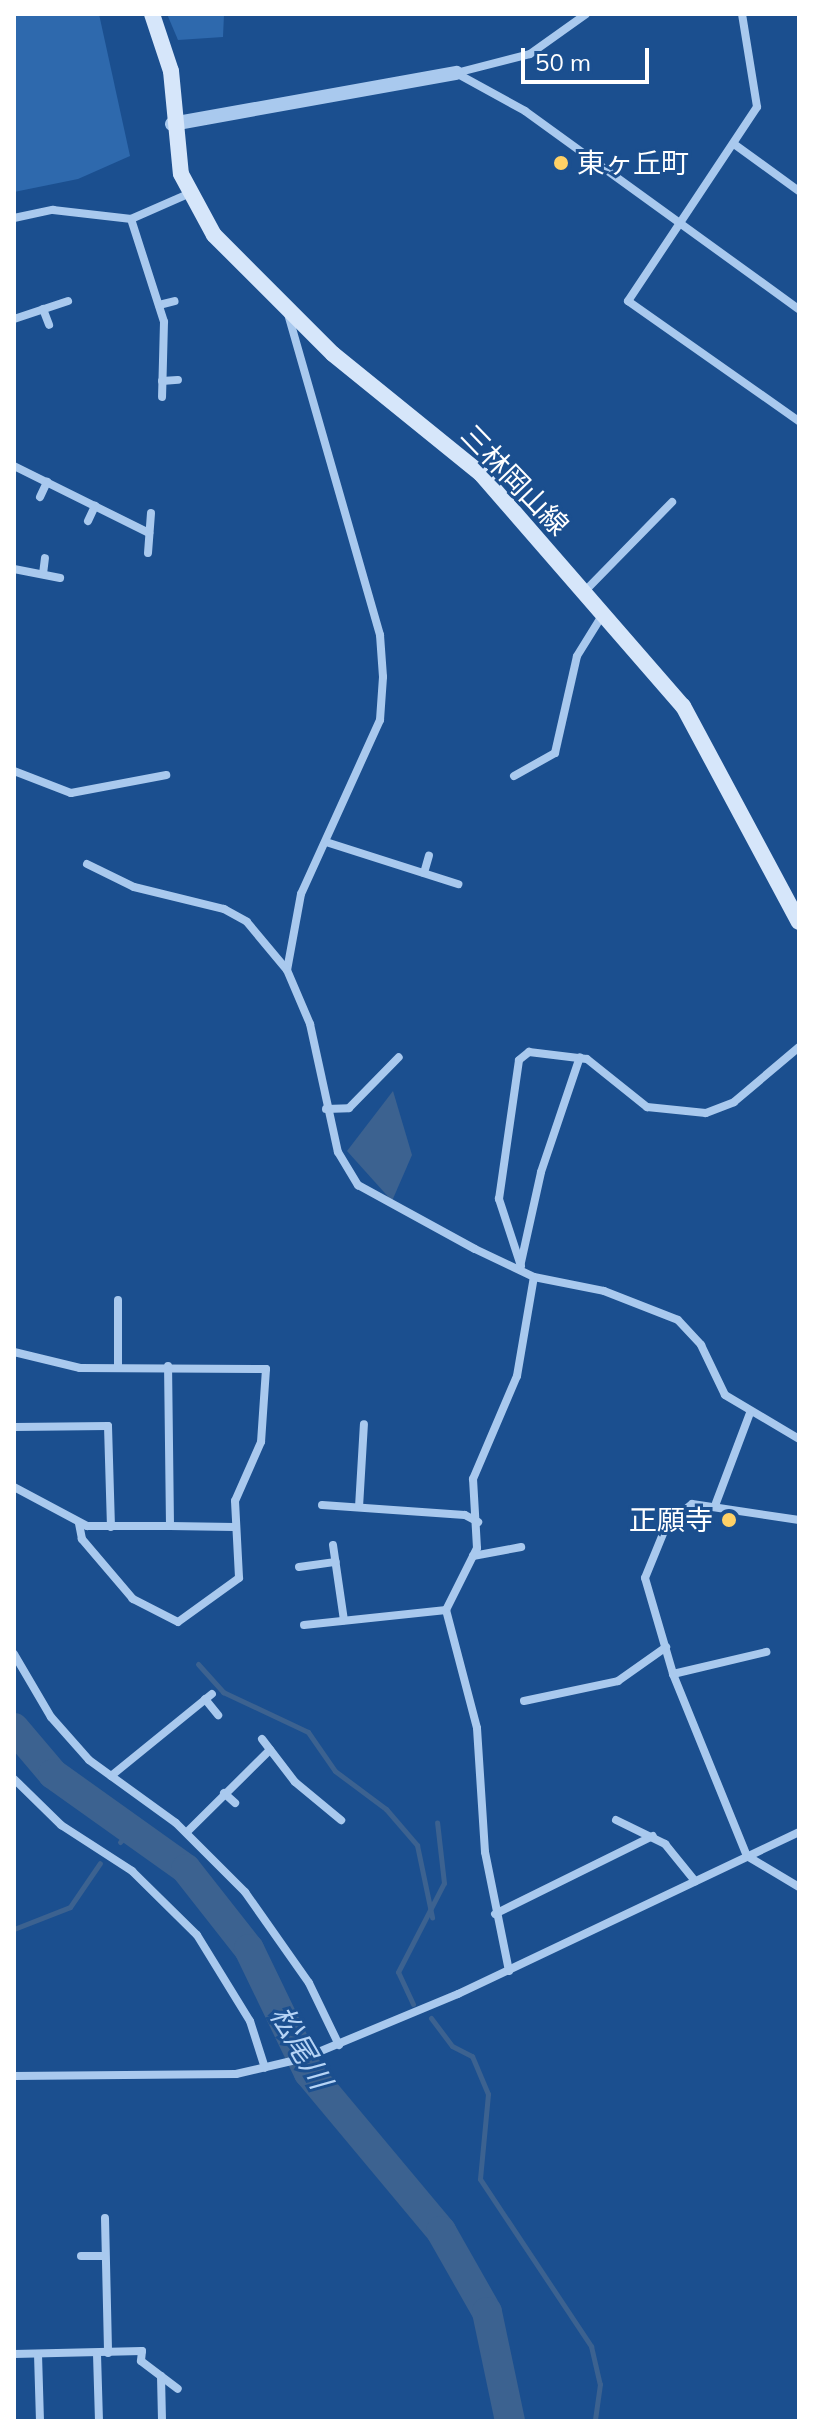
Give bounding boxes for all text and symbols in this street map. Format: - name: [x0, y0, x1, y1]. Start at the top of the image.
- scale bar: [525, 32, 653, 82]
- text: 50 m: [535, 47, 591, 77]
- place label: 東ヶ丘町: [577, 146, 689, 180]
- marker: 東ヶ丘町: [552, 154, 570, 172]
- street label: 三林岡山線: [454, 418, 576, 542]
- place label: 正願寺: [629, 1503, 713, 1537]
- marker: 正願寺: [720, 1511, 738, 1529]
- water label: 松尾川: [263, 1999, 339, 2095]

